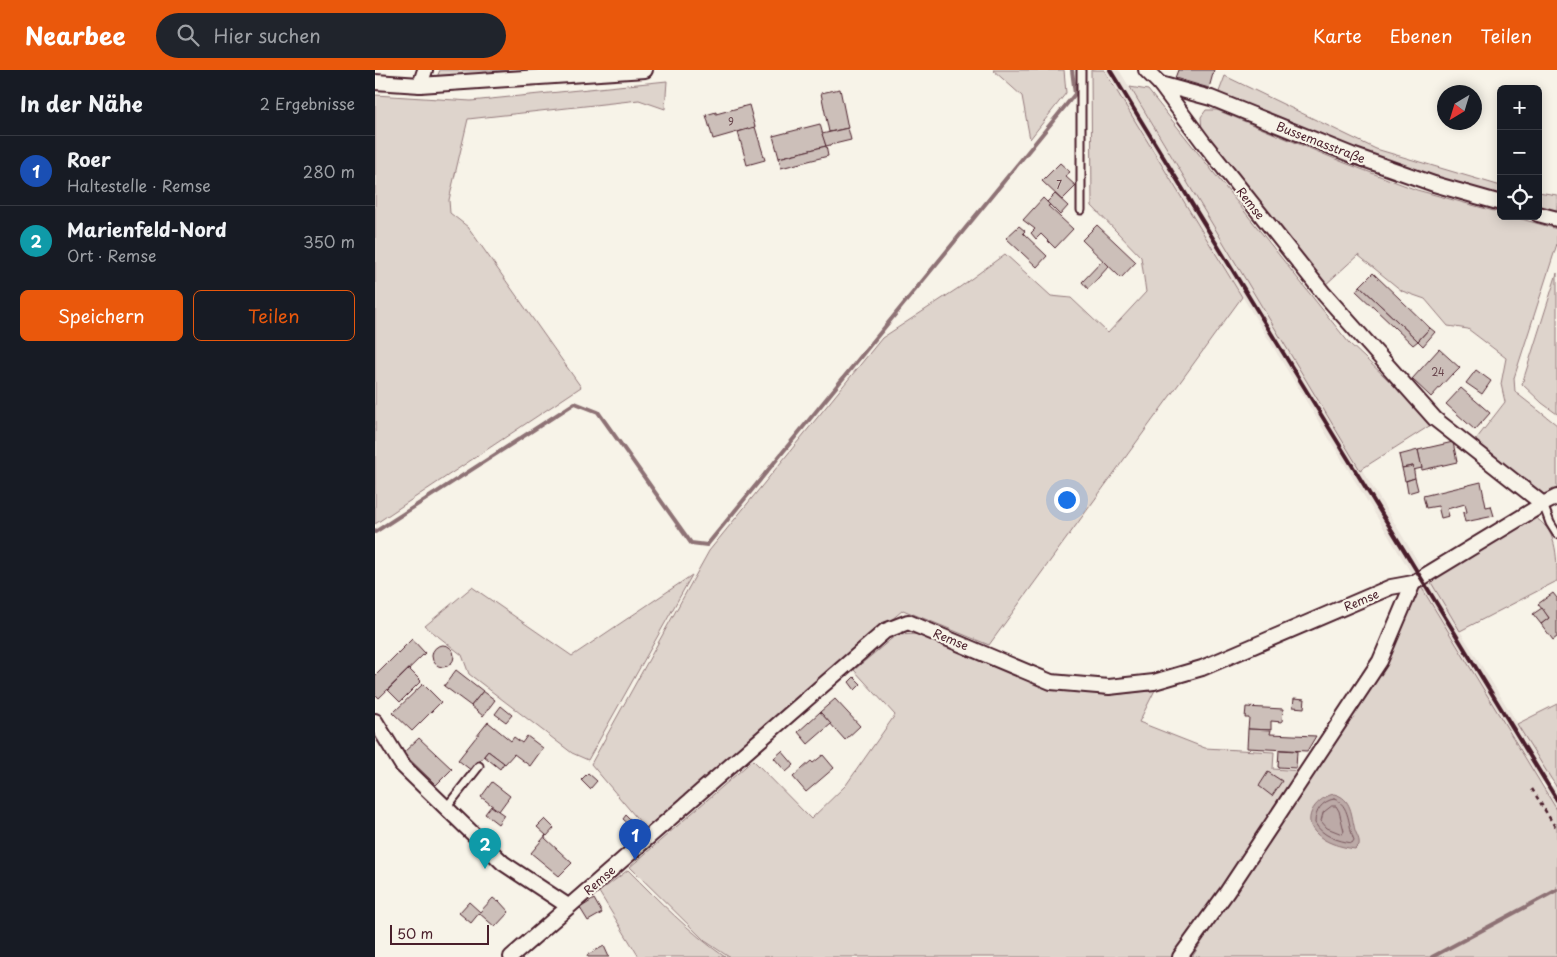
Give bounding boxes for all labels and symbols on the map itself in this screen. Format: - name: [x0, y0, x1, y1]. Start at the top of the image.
- north arrow: [1437, 85, 1482, 130]
- house number: 9: [728, 114, 734, 129]
- street label: Bussemasstraße: [1274, 117, 1368, 167]
- house number: 7: [1056, 177, 1062, 192]
- street label: Remse: [1233, 183, 1269, 223]
- house number: 24: [1431, 364, 1445, 379]
- your location: [1054, 487, 1080, 513]
- street label: Remse: [1340, 584, 1382, 616]
- street label: Remse: [930, 623, 972, 655]
- pin: 1: [619, 819, 651, 860]
- pin: 2: [469, 828, 501, 869]
- street label: Remse: [579, 861, 619, 899]
- scale bar: [390, 922, 489, 945]

